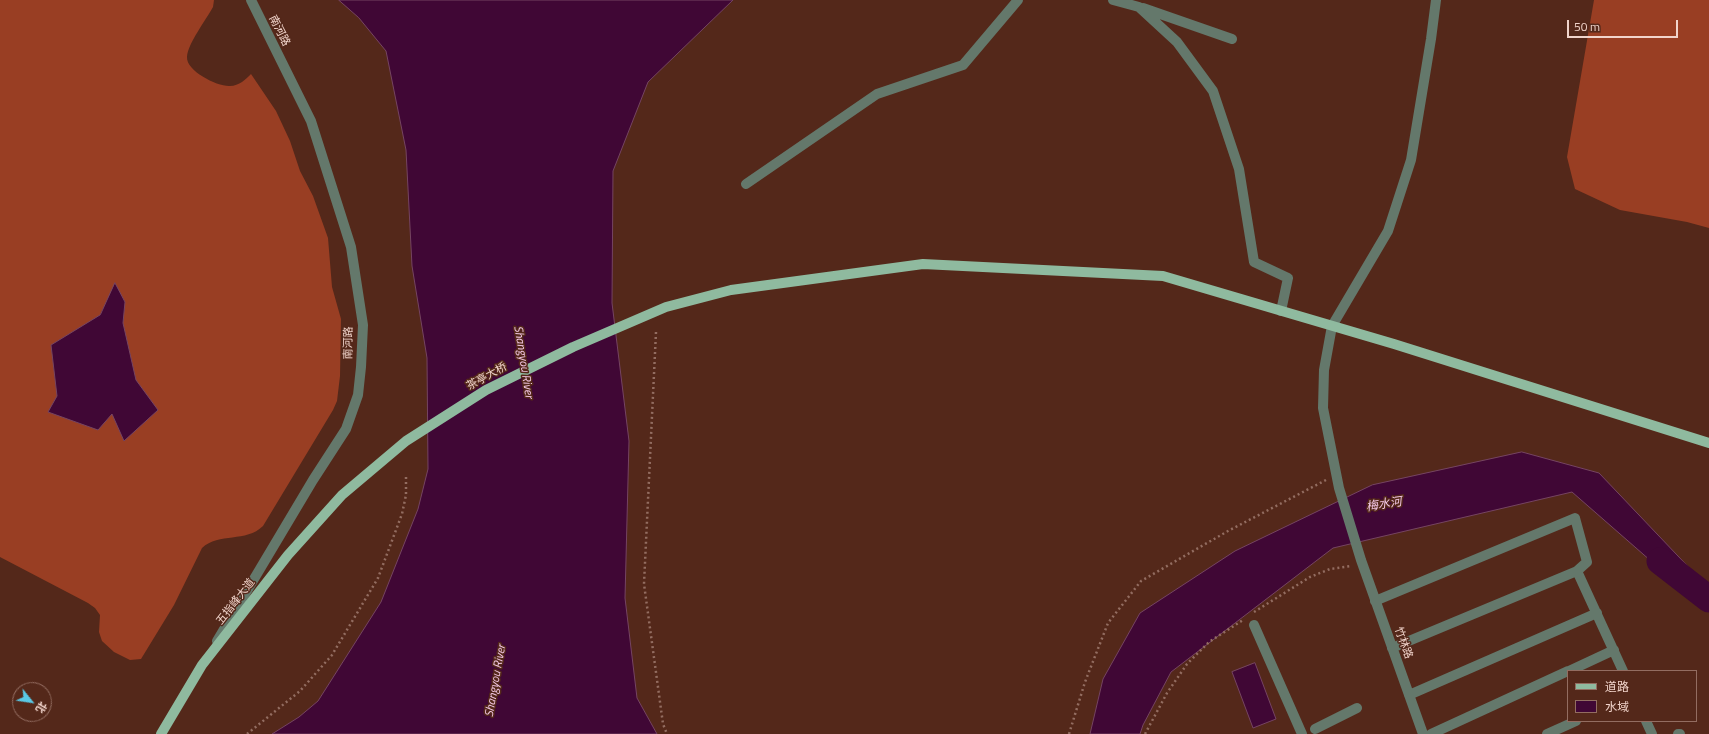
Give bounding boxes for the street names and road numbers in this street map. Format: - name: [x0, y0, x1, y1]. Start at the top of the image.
- street label: 南河路: [266, 13, 292, 49]
- street label: 南河路: [342, 326, 356, 360]
- street label: 茶亭大桥: [465, 361, 509, 393]
- street label: 五指峰大道: [214, 576, 258, 628]
- street label: 竹林路: [1391, 625, 1415, 661]

